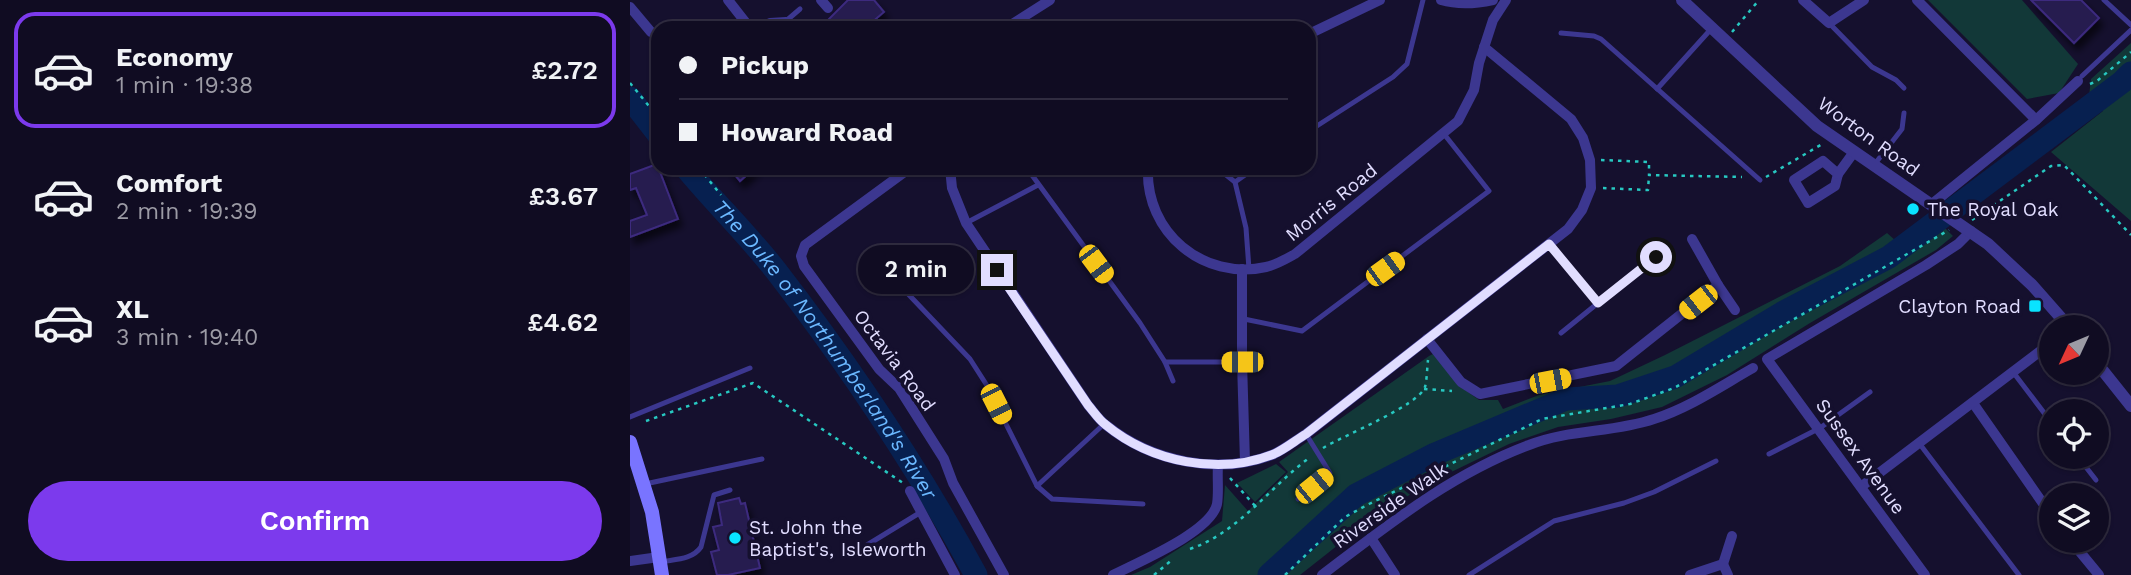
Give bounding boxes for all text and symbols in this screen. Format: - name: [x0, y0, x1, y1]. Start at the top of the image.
- icon: car: [32, 39, 95, 102]
- text: Economy: [116, 42, 233, 72]
- text: Pickup: [721, 50, 809, 80]
- text: £2.72: [531, 55, 598, 85]
- text: 1 min · 19:38: [116, 72, 253, 99]
- street label: Worton Road: [1813, 92, 1924, 181]
- text: Howard Road: [721, 117, 893, 147]
- street label: Morris Road: [1281, 159, 1382, 246]
- icon: car: [32, 165, 95, 228]
- text: Comfort: [116, 168, 222, 198]
- text: £3.67: [529, 181, 598, 211]
- water label: The Duke of Northumberland's River: [708, 194, 943, 504]
- text: 2 min · 19:39: [116, 198, 258, 225]
- place label: The Royal Oak: [1927, 198, 2059, 221]
- marker: The Royal Oak: [1905, 201, 1921, 217]
- car: [1075, 241, 1118, 287]
- route start: [1640, 241, 1672, 273]
- callout: 2 min: [857, 246, 972, 294]
- car: [1362, 248, 1409, 290]
- route end: [981, 254, 1013, 286]
- text: 2 min: [884, 256, 948, 283]
- car: [1675, 281, 1722, 323]
- icon: car: [32, 291, 95, 354]
- text: XL: [116, 294, 149, 324]
- place label: Clayton Road: [1898, 295, 2021, 318]
- marker: Clayton Road: [2027, 298, 2043, 314]
- street label: Octavia Road: [849, 305, 940, 416]
- text: £4.62: [527, 307, 598, 337]
- north arrow: [2039, 315, 2109, 385]
- map controls: [2039, 315, 2109, 553]
- text: 3 min · 19:40: [116, 324, 258, 351]
- car: [1222, 352, 1264, 373]
- car: [1528, 367, 1573, 395]
- car: [978, 381, 1015, 427]
- street label: Sussex Avenue: [1811, 394, 1910, 519]
- button: locate: [2039, 399, 2109, 469]
- street label: Riverside Walk: [1329, 457, 1452, 553]
- car: [1292, 465, 1337, 507]
- button: Confirm: [28, 481, 602, 561]
- button: layers: [2039, 483, 2109, 553]
- place label: St. John the Baptist's, Isleworth: [749, 516, 927, 561]
- marker: St. John the Baptist's, Isleworth: [727, 530, 743, 546]

